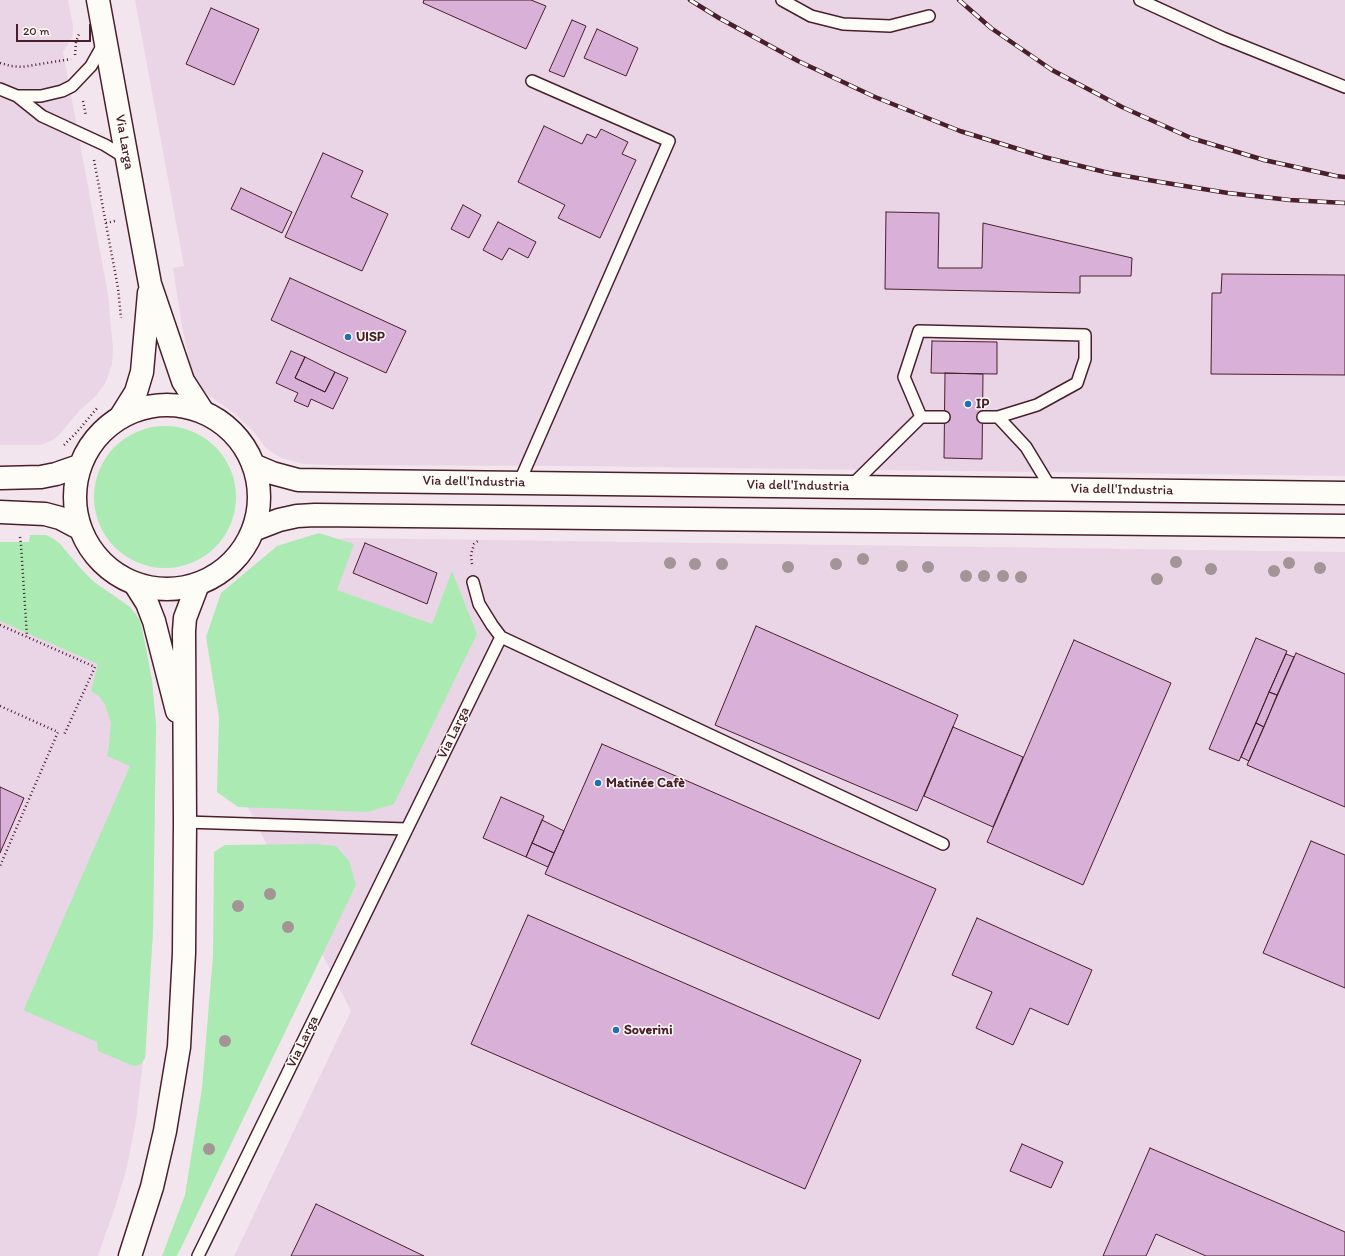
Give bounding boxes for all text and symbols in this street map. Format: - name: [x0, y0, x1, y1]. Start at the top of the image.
- scale bar: [18, 16, 93, 42]
- text: 20 m: [23, 24, 50, 38]
- street label: Via Larga: [111, 113, 137, 171]
- place label: UISP: [356, 329, 385, 345]
- marker: UISP: [343, 332, 353, 342]
- place label: IP: [976, 396, 989, 412]
- marker: IP: [963, 399, 973, 409]
- street label: Via dell'Industria: [422, 473, 526, 491]
- street label: Via dell'Industria: [746, 477, 850, 495]
- street label: Via dell'Industria: [1070, 481, 1174, 499]
- street label: Via Larga: [434, 704, 474, 762]
- place label: Matinée Cafè: [606, 775, 685, 791]
- marker: Matinée Cafè: [593, 778, 603, 788]
- street label: Via Larga: [283, 1013, 323, 1071]
- place label: Soverini: [624, 1022, 673, 1038]
- marker: Soverini: [611, 1025, 621, 1035]

